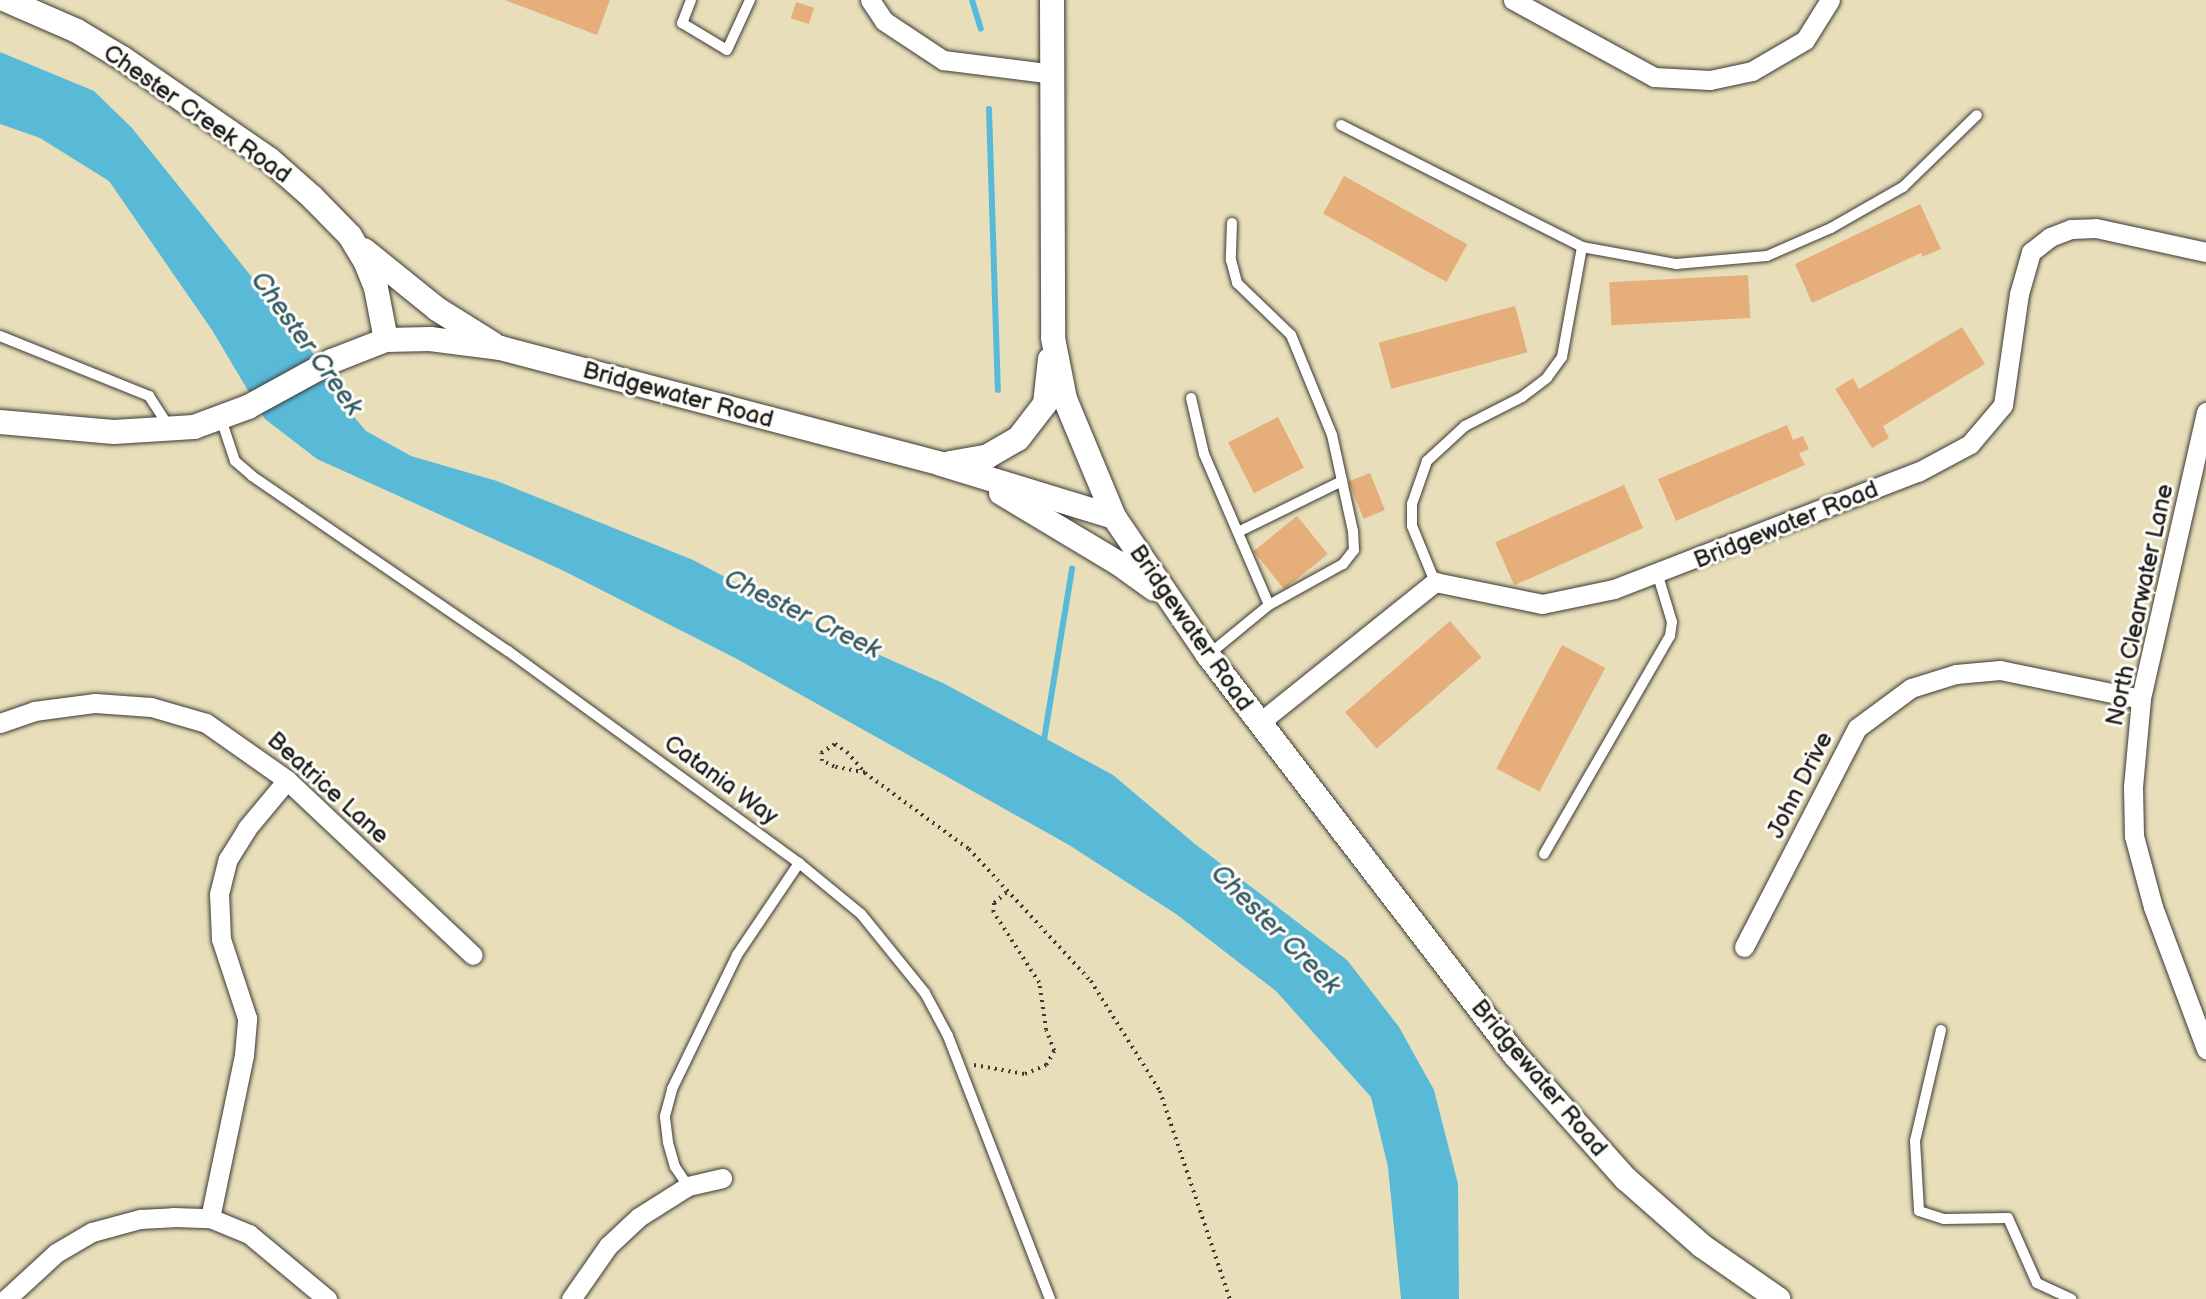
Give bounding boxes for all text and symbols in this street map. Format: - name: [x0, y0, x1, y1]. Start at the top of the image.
- street label: Chester Creek Road: [98, 38, 296, 190]
- water label: Chester Creek: [243, 266, 369, 422]
- street label: Bridgewater Road: [580, 356, 776, 434]
- street label: Bridgewater Road: [1690, 475, 1882, 575]
- street label: North Clearwater Lane: [2100, 481, 2180, 729]
- street label: Bridgewater Road: [1123, 539, 1259, 717]
- water label: Chester Creek: [719, 564, 885, 666]
- street label: Beatrice Lane: [261, 726, 395, 850]
- street label: John Drive: [1761, 727, 1839, 843]
- street label: Catania Way: [658, 729, 784, 831]
- water label: Chester Creek: [1204, 859, 1346, 1001]
- street label: Bridgewater Road: [1465, 994, 1613, 1162]

